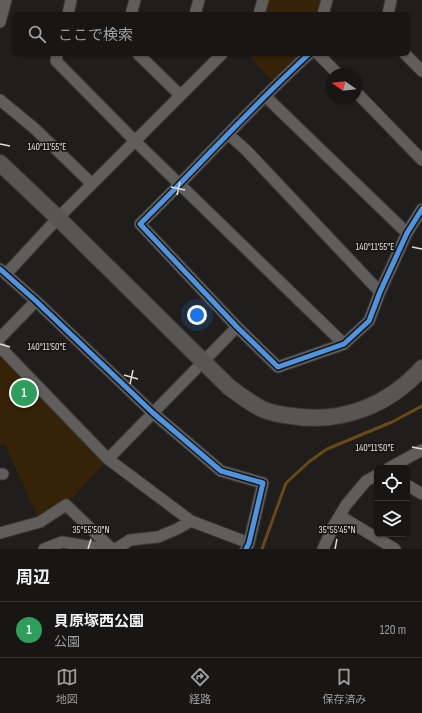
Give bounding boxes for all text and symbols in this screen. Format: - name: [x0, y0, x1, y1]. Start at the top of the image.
- search box: [12, 12, 410, 56]
- icon: search: [26, 23, 48, 45]
- text: ここで検索: [58, 26, 133, 45]
- north arrow: [326, 68, 362, 104]
- text: 140°11'55"E: [28, 141, 66, 153]
- text: 140°11'55"E: [356, 241, 394, 253]
- your location: [187, 305, 207, 325]
- text: 140°11'50"E: [28, 341, 67, 353]
- pin: 1: [11, 378, 37, 408]
- text: 140°11'50"E: [356, 442, 395, 454]
- map controls: [374, 465, 410, 537]
- button: locate: [374, 465, 410, 501]
- button: layers: [374, 501, 410, 537]
- text: 35°55'50"N: [72, 524, 110, 536]
- text: 35°55'45"N: [318, 524, 356, 536]
- text: 周辺: [16, 568, 50, 588]
- text: 貝原塚西公園: [54, 612, 144, 631]
- text: 1: [26, 622, 32, 638]
- text: 120 m: [380, 622, 406, 638]
- text: 公園: [54, 634, 80, 650]
- tab: 地図: [56, 666, 78, 706]
- tab: 経路: [189, 666, 211, 706]
- tab: 保存済み: [322, 666, 366, 706]

